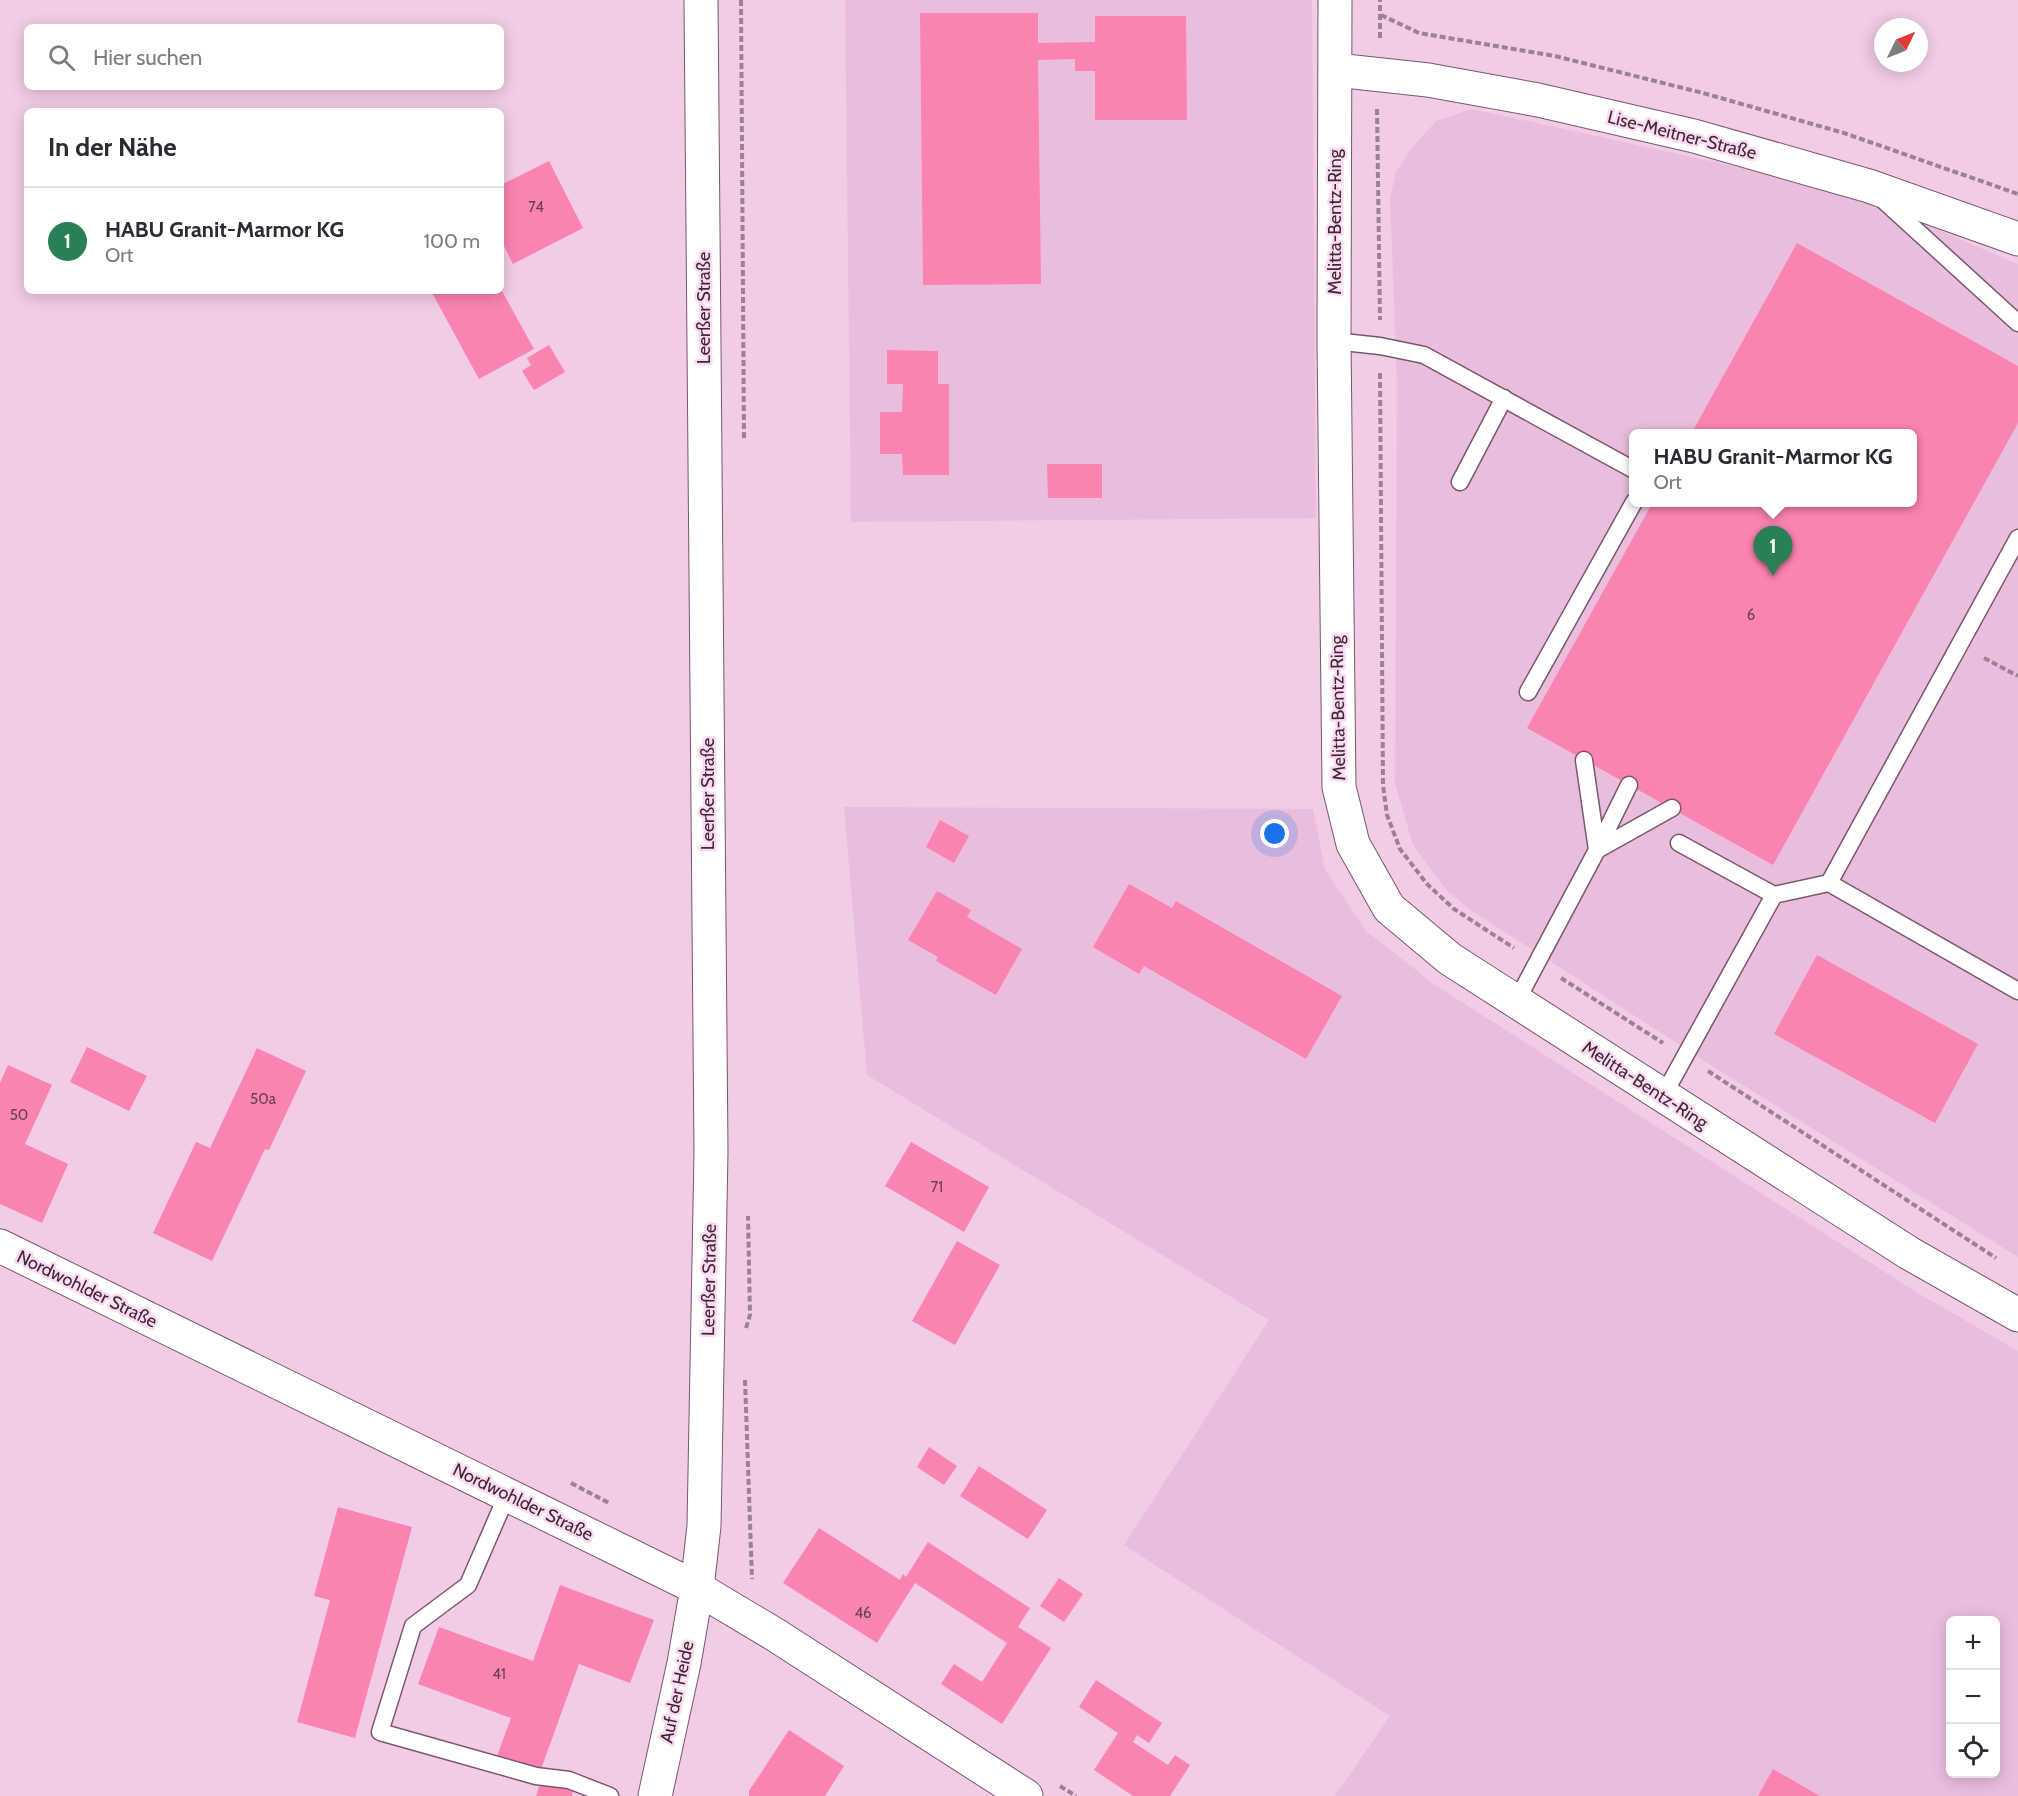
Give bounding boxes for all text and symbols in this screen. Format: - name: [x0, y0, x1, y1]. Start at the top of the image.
- north arrow: [1874, 18, 1928, 72]
- search box: [24, 24, 504, 90]
- icon: search: [45, 41, 78, 74]
- text: Hier suchen: [93, 44, 202, 71]
- street label: Lise-Meitner-Straße: [1605, 106, 1759, 164]
- text: In der Nähe: [48, 131, 177, 163]
- street label: Melitta-Bentz-Ring: [1324, 148, 1346, 295]
- house number: 74: [528, 198, 544, 216]
- text: HABU Granit-Marmor KG: [105, 216, 344, 243]
- text: 1: [64, 229, 71, 253]
- text: 100 m: [424, 229, 480, 253]
- text: Ort: [105, 243, 133, 267]
- street label: Leerßer Straße: [693, 252, 715, 364]
- popup: [1629, 429, 1917, 507]
- text: HABU Granit-Marmor KG: [1653, 443, 1893, 470]
- text: Ort: [1653, 470, 1682, 494]
- pin: 1: [1754, 526, 1792, 576]
- house number: 6: [1747, 606, 1755, 624]
- street label: Melitta-Bentz-Ring: [1326, 634, 1350, 781]
- street label: Leerßer Straße: [697, 738, 719, 850]
- your location: [1260, 819, 1289, 848]
- street label: Melitta-Bentz-Ring: [1578, 1036, 1713, 1134]
- house number: 50a: [250, 1090, 277, 1108]
- house number: 50: [10, 1106, 28, 1124]
- house number: 71: [931, 1178, 943, 1196]
- street label: Leerßer Straße: [697, 1224, 721, 1336]
- street label: Nordwohlder Straße: [13, 1245, 161, 1333]
- street label: Nordwohlder Straße: [449, 1458, 597, 1546]
- house number: 46: [854, 1604, 872, 1622]
- map controls: [1946, 1616, 2000, 1778]
- button: +: [1946, 1616, 2000, 1670]
- street label: Auf der Heide: [655, 1639, 699, 1745]
- house number: 41: [492, 1665, 506, 1683]
- button: −: [1946, 1670, 2000, 1724]
- button: locate: [1946, 1724, 2000, 1778]

